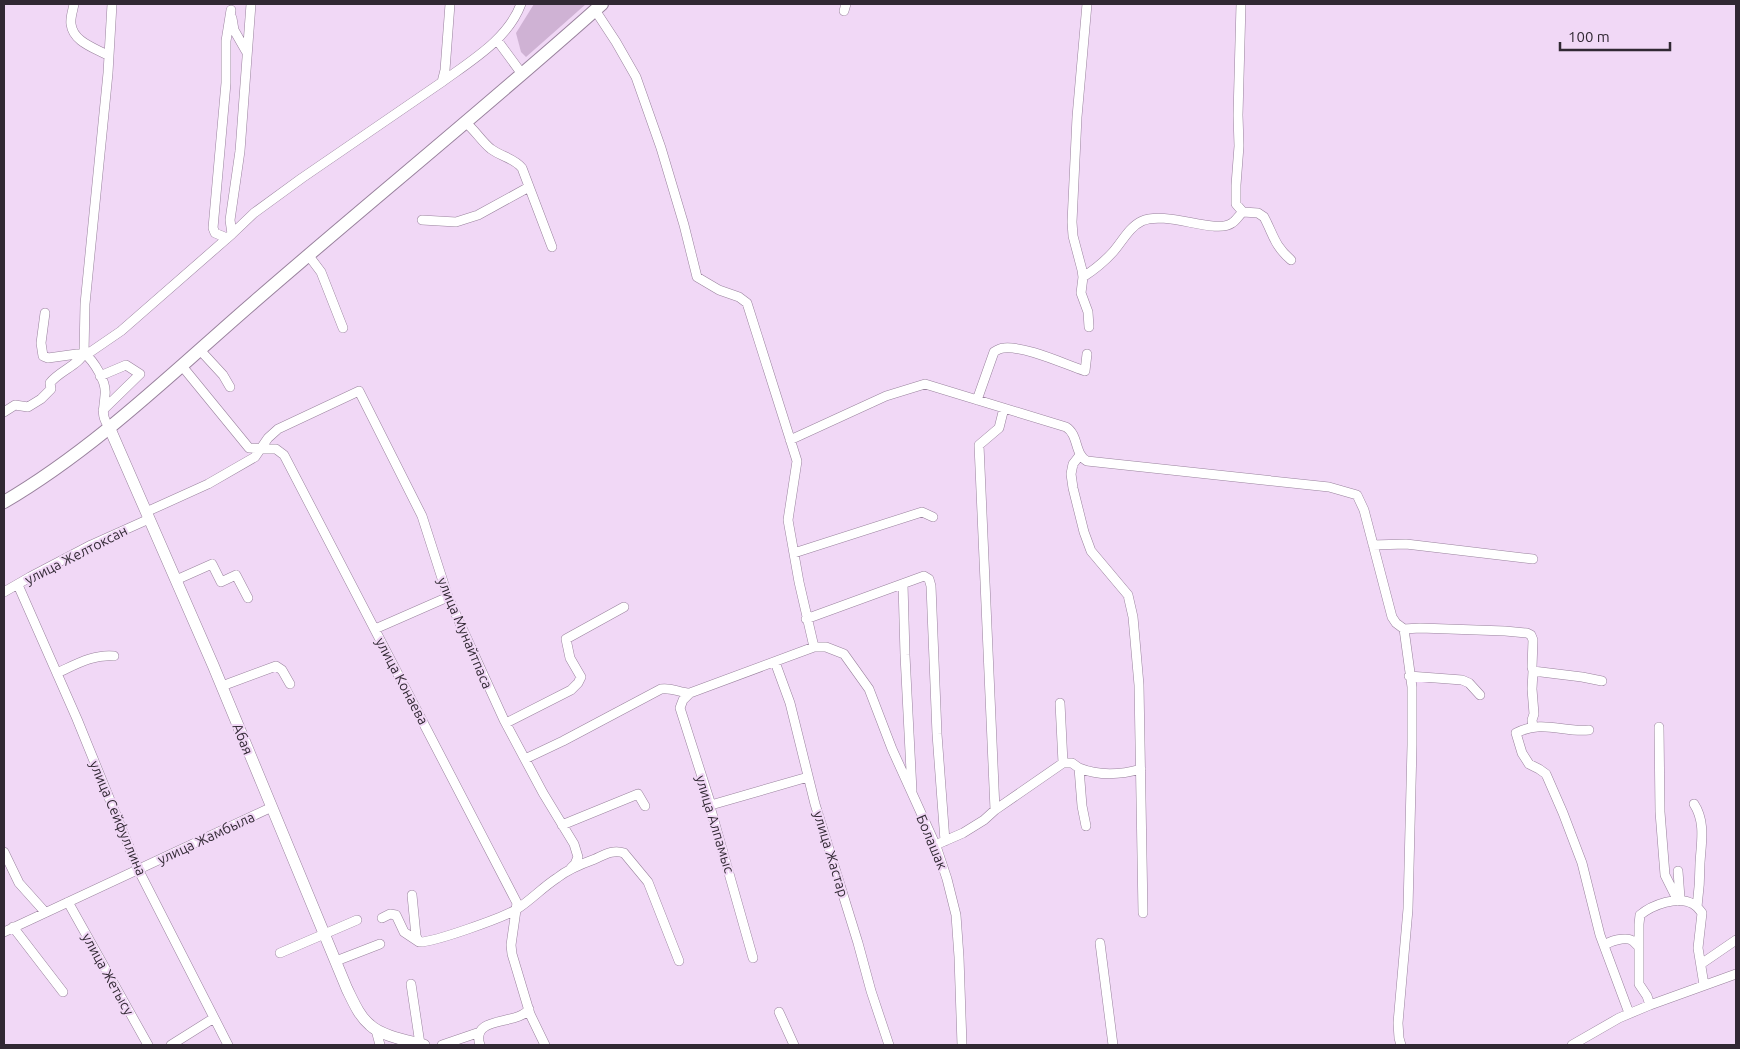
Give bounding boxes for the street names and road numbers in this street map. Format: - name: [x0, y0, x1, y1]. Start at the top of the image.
- street label: улица Желтоксан: [22, 522, 130, 588]
- street label: улица Мунайтпаса: [434, 575, 496, 691]
- street label: улица Конаева: [372, 635, 432, 727]
- street label: Абая: [230, 721, 256, 757]
- street label: улица Сейфуллина: [87, 758, 149, 878]
- street label: улица Алпамыс: [693, 773, 738, 875]
- street label: улица Жамбыла: [155, 809, 257, 867]
- street label: улица Жастар: [810, 809, 852, 899]
- street label: Болашак: [913, 812, 951, 872]
- street label: улица Жетысу: [79, 930, 137, 1018]

